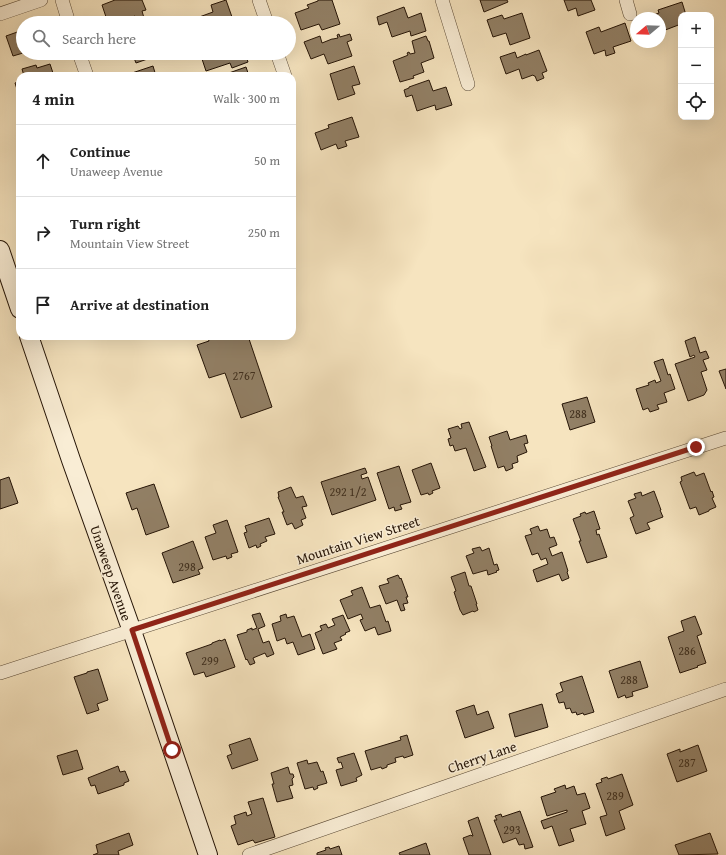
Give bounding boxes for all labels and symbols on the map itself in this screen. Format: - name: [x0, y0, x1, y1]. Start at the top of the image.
- north arrow: [630, 12, 666, 48]
- house number: 2767: [232, 367, 256, 384]
- house number: 288: [569, 405, 587, 422]
- route end: [687, 438, 705, 456]
- house number: 292 1/2: [329, 483, 367, 500]
- street label: Mountain View Street: [294, 511, 422, 569]
- street label: Unaweep Avenue: [85, 522, 137, 624]
- house number: 298: [178, 558, 196, 575]
- house number: 286: [678, 642, 696, 659]
- house number: 299: [201, 652, 219, 669]
- house number: 288: [620, 671, 638, 688]
- street label: Cherry Lane: [445, 736, 519, 778]
- route start: [163, 741, 181, 759]
- house number: 287: [678, 754, 696, 771]
- house number: 289: [606, 787, 624, 804]
- house number: 293: [503, 821, 521, 838]

